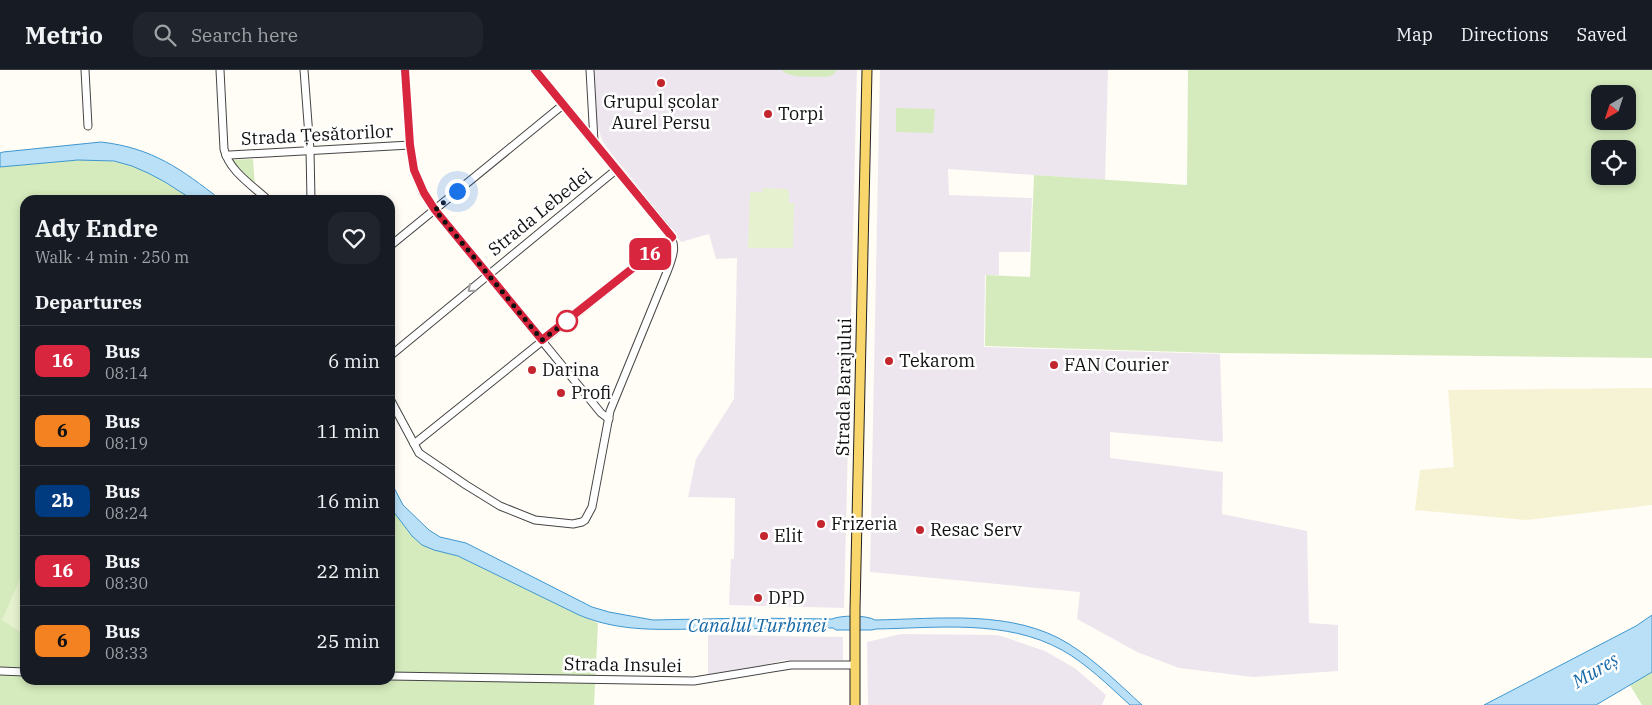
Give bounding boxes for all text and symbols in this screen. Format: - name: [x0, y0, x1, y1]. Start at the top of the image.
- search box: [133, 12, 483, 57]
- text: Metrio: [25, 19, 103, 51]
- icon: search: [151, 21, 179, 49]
- text: Search here: [191, 23, 298, 47]
- text: Map: [1396, 23, 1433, 46]
- text: Directions: [1461, 23, 1549, 46]
- text: Saved: [1577, 23, 1627, 46]
- marker: Grupul școlar Aurel Persu: [655, 77, 667, 89]
- north arrow: [1591, 85, 1636, 130]
- map controls: [1591, 85, 1636, 185]
- place label: Grupul școlar Aurel Persu: [603, 90, 719, 134]
- place label: Torpi: [778, 102, 824, 125]
- marker: Torpi: [762, 108, 774, 120]
- street label: Strada Țesătorilor: [240, 119, 394, 150]
- button: locate: [1591, 140, 1636, 185]
- street label: Strada Lebedei: [483, 162, 597, 261]
- your location: [445, 179, 470, 204]
- text: Ady Endre: [35, 212, 158, 244]
- button: heart: [328, 212, 380, 264]
- line badge: 16: [628, 238, 672, 270]
- text: 16: [639, 242, 661, 265]
- text: Walk · 4 min · 250 m: [35, 247, 189, 267]
- one-way arrow: [467, 283, 476, 292]
- text: Departures: [35, 290, 142, 314]
- unlabelled marker: [556, 310, 578, 332]
- street label: Strada Barajului: [831, 317, 856, 456]
- text: Bus: [105, 339, 140, 363]
- text: 16: [52, 349, 73, 372]
- text: 6 min: [328, 349, 380, 373]
- place label: Tekarom: [899, 349, 975, 372]
- place label: FAN Courier: [1064, 353, 1169, 376]
- marker: Tekarom: [883, 355, 895, 367]
- place label: Darina: [542, 358, 600, 381]
- marker: FAN Courier: [1048, 359, 1060, 371]
- text: 08:14: [105, 363, 148, 383]
- marker: Darina: [526, 364, 538, 376]
- place label: Profi: [571, 381, 611, 404]
- marker: Profi: [555, 387, 567, 399]
- text: Bus: [105, 409, 140, 433]
- text: 6: [57, 419, 68, 442]
- text: 11 min: [317, 419, 380, 443]
- text: 08:19: [105, 433, 148, 453]
- text: Bus: [105, 479, 140, 503]
- text: 2b: [51, 489, 74, 512]
- text: 16 min: [317, 489, 380, 513]
- text: 08:24: [105, 503, 148, 523]
- place label: Frizeria: [831, 512, 898, 535]
- marker: Frizeria: [815, 518, 827, 530]
- place label: Resac Serv: [930, 518, 1022, 541]
- place label: Elit: [774, 524, 803, 547]
- marker: Resac Serv: [914, 524, 926, 536]
- marker: Elit: [758, 530, 770, 542]
- text: Bus: [105, 549, 140, 573]
- text: 16: [52, 559, 73, 582]
- text: 22 min: [317, 559, 380, 583]
- text: 08:30: [105, 573, 148, 593]
- place label: DPD: [768, 586, 805, 609]
- marker: DPD: [752, 592, 764, 604]
- water label: Canalul Turbinei: [688, 613, 827, 637]
- text: Bus: [105, 619, 140, 643]
- text: 6: [57, 629, 68, 652]
- text: 25 min: [317, 629, 380, 653]
- text: 08:33: [105, 643, 148, 663]
- water label: Mureș: [1567, 647, 1622, 694]
- street label: Strada Insulei: [564, 652, 683, 677]

